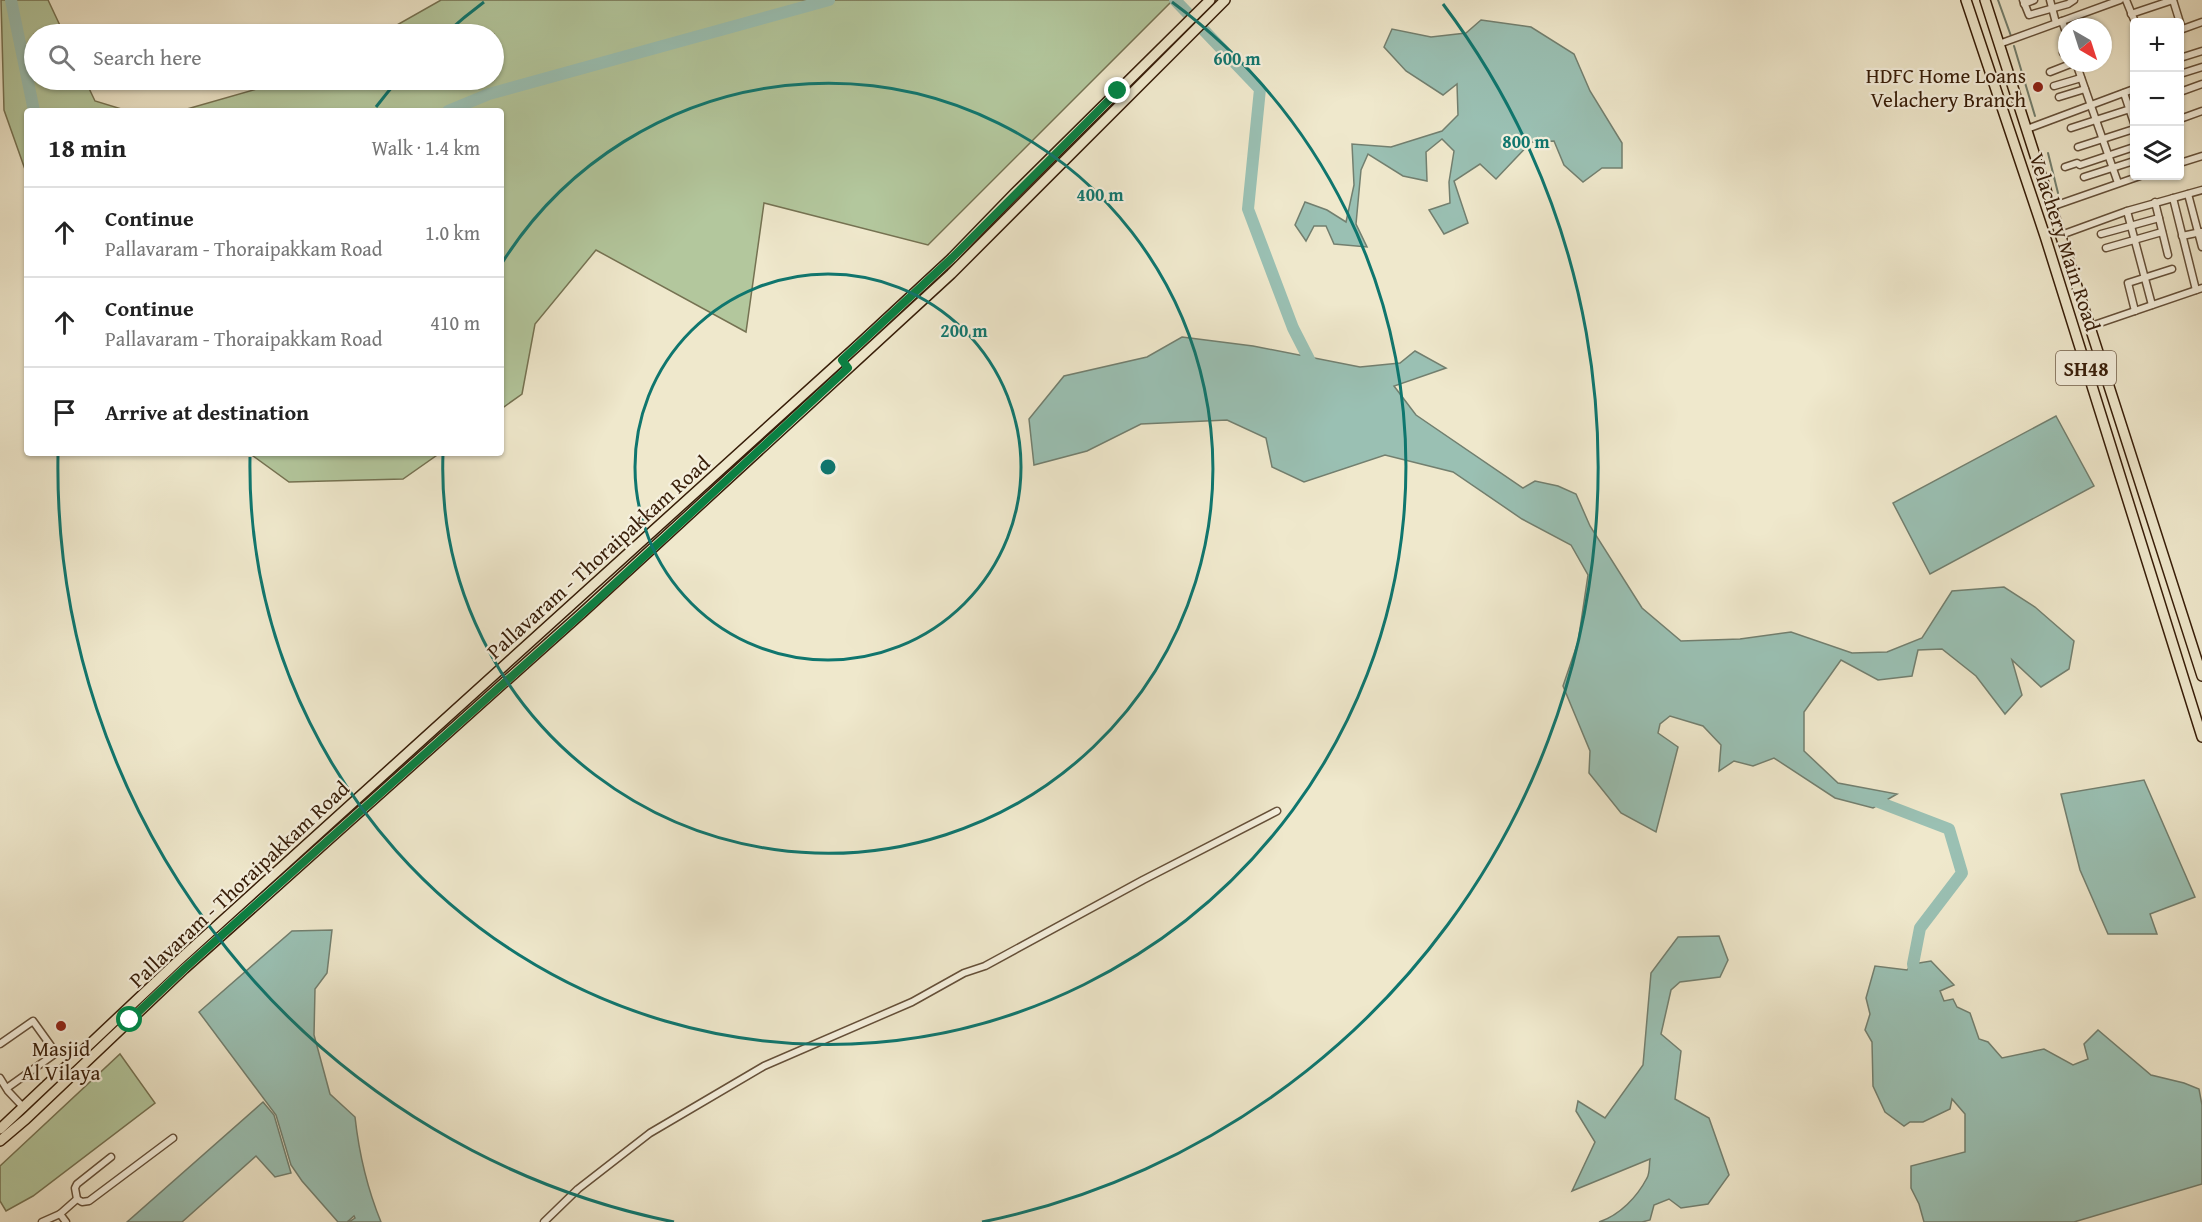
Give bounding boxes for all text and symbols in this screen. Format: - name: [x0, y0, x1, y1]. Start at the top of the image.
- north arrow: [2058, 18, 2112, 72]
- map controls: [2130, 18, 2184, 180]
- button: +: [2130, 18, 2184, 72]
- search box: [24, 24, 504, 90]
- icon: search: [45, 41, 78, 74]
- text: Search here: [93, 41, 202, 73]
- text: 600 m: [1213, 45, 1261, 72]
- place label: HDFC Home Loans Velachery Branch: [1866, 60, 2026, 115]
- button: −: [2130, 72, 2184, 126]
- route end: [1104, 77, 1130, 103]
- marker: HDFC Home Loans Velachery Branch: [2031, 80, 2045, 94]
- button: layers: [2130, 126, 2184, 180]
- text: 18 min: [48, 128, 126, 167]
- text: 800 m: [1502, 128, 1550, 155]
- text: Walk · 1.4 km: [371, 133, 480, 162]
- street label: Velachery Main Road: [2022, 149, 2109, 336]
- text: 400 m: [1076, 181, 1124, 208]
- text: Continue: [105, 202, 194, 234]
- icon: ahead: [48, 216, 81, 249]
- text: 1.0 km: [425, 218, 480, 247]
- text: Pallavaram - Thoraipakkam Road: [105, 234, 382, 263]
- text: Continue: [105, 292, 194, 324]
- icon: ahead: [48, 306, 81, 339]
- text: 410 m: [430, 308, 480, 337]
- text: 200 m: [940, 317, 988, 344]
- text: Pallavaram - Thoraipakkam Road: [105, 324, 382, 353]
- road number: SH48: [2056, 351, 2116, 385]
- icon: arrive: [48, 396, 81, 429]
- text: Arrive at destination: [105, 396, 309, 428]
- street label: Pallavaram - Thoraipakkam Road: [479, 447, 717, 666]
- centre of rings: [818, 457, 838, 477]
- street label: Pallavaram - Thoraipakkam Road: [122, 773, 357, 995]
- route start: [116, 1006, 142, 1032]
- marker: Masjid Al Vilaya: [54, 1019, 68, 1033]
- place label: Masjid Al Vilaya: [22, 1033, 100, 1088]

